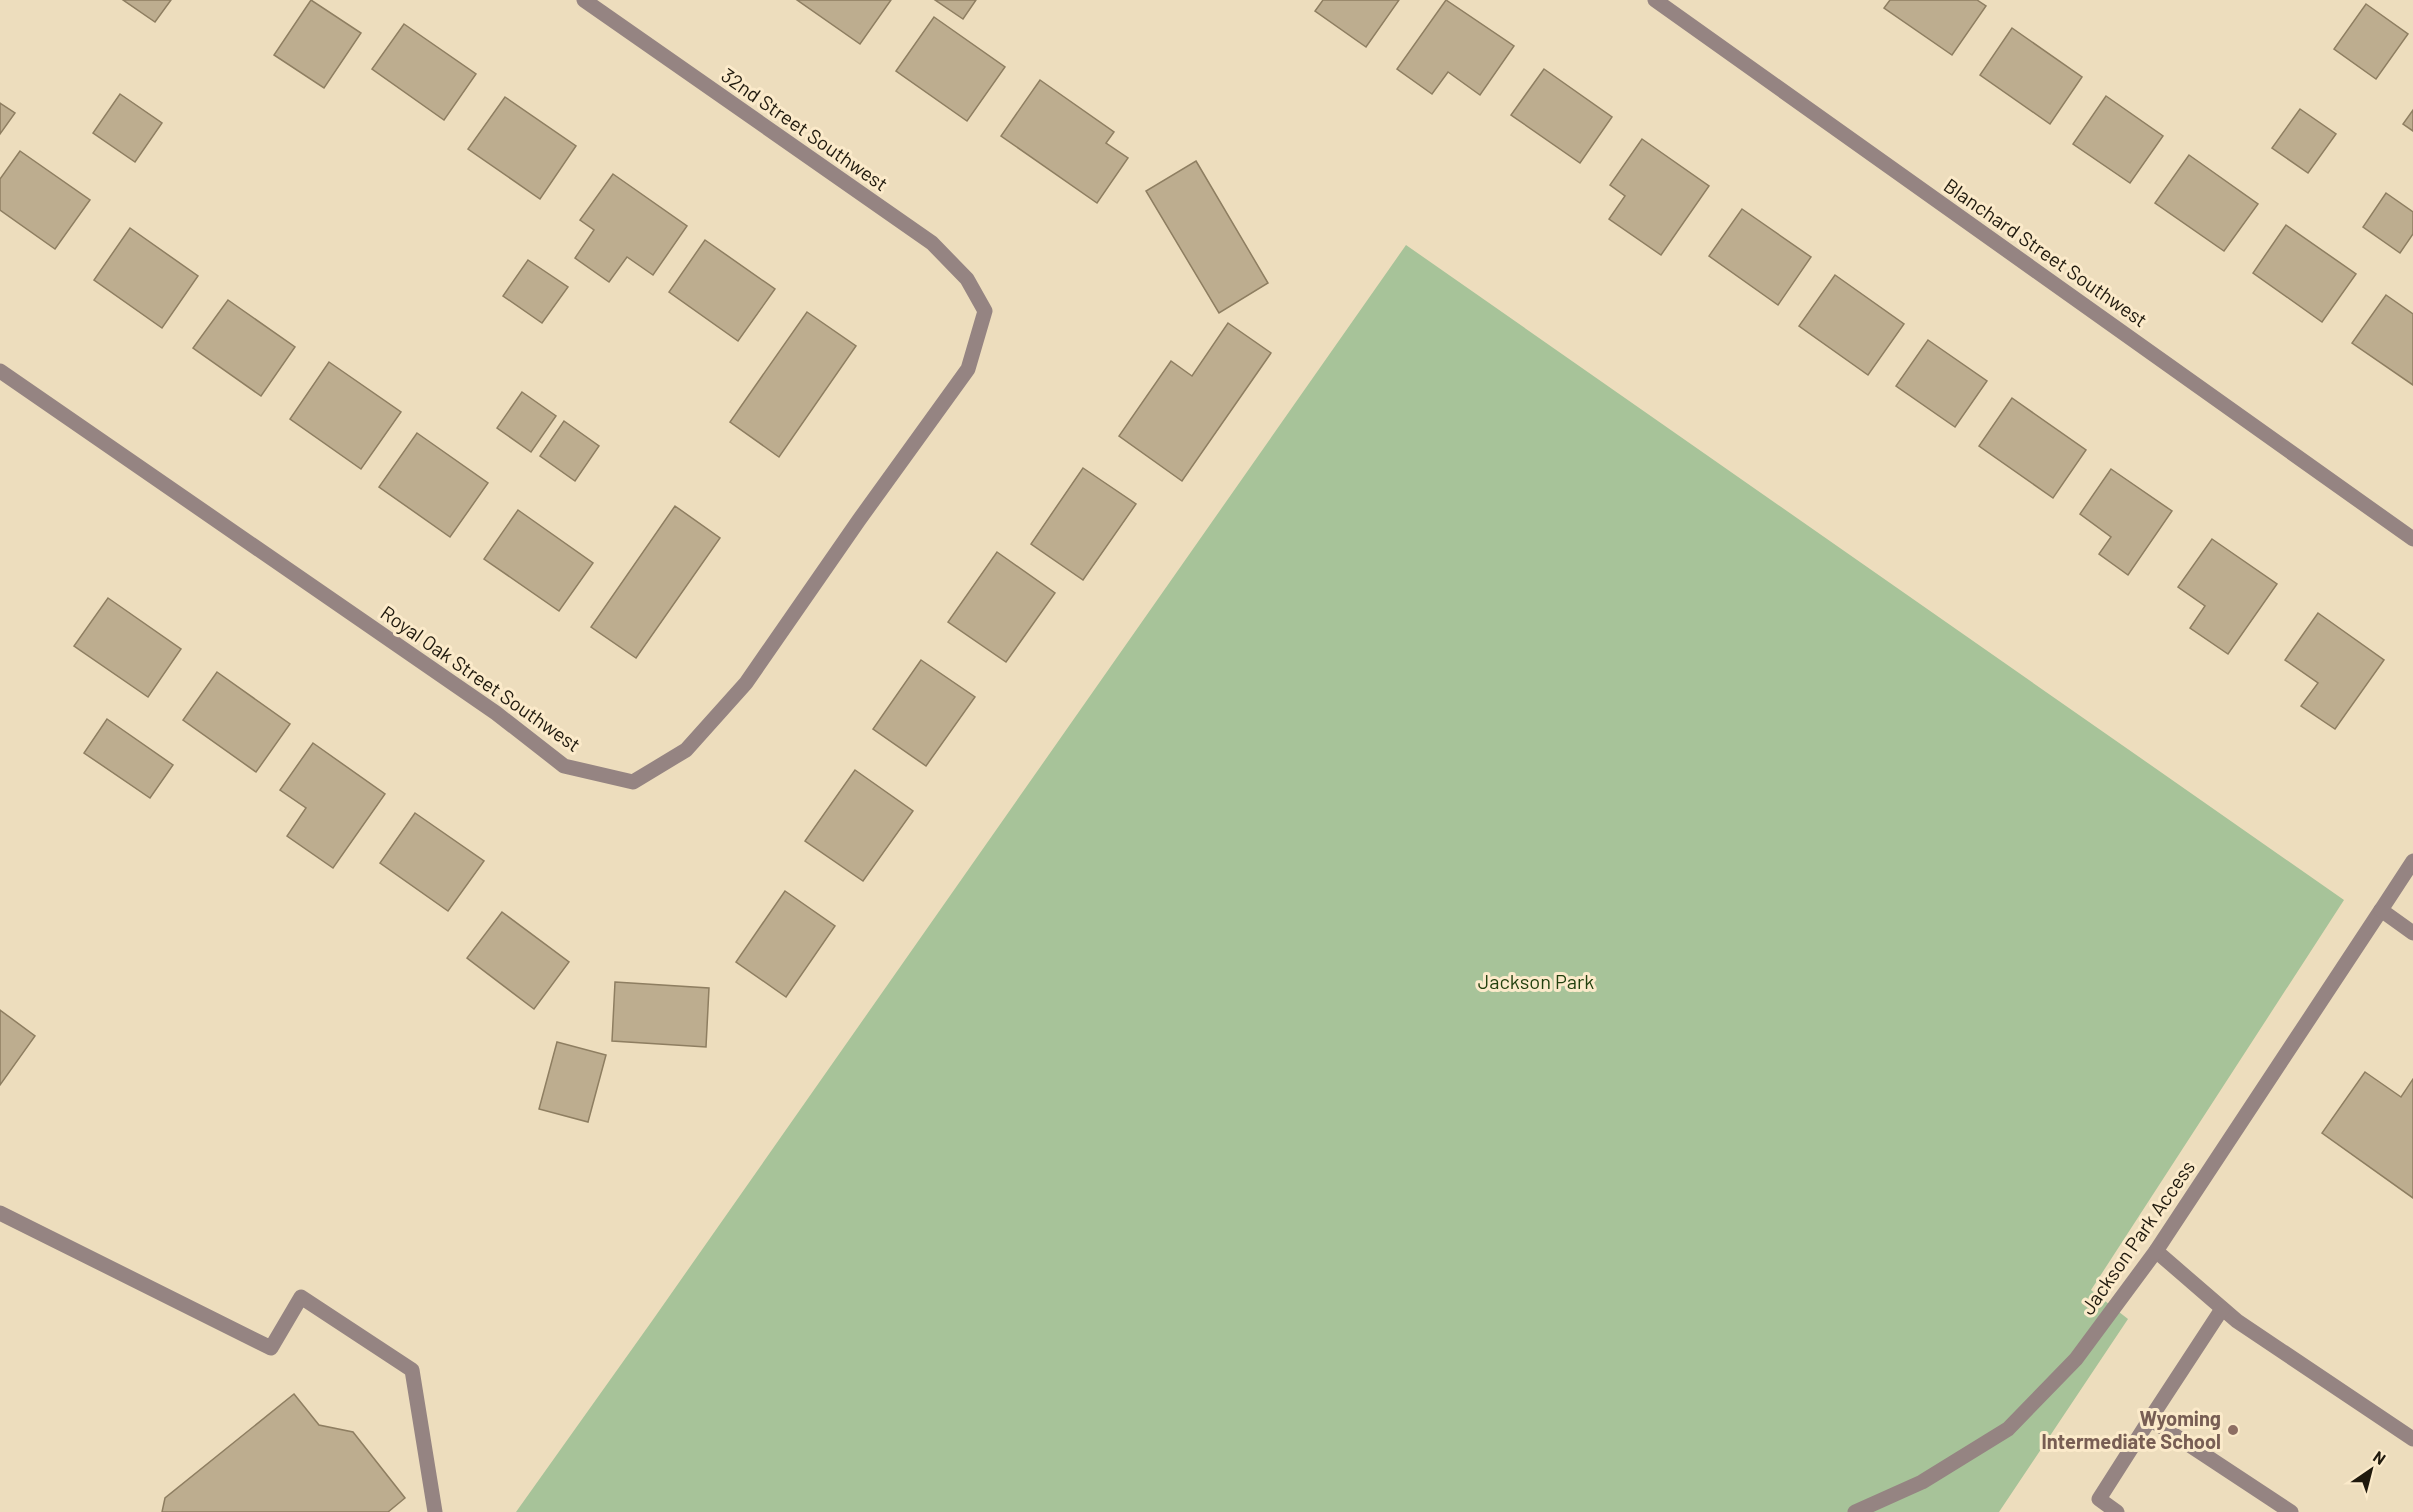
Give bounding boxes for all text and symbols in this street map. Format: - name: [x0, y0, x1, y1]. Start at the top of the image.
- street label: 32nd Street Southwest: [717, 62, 893, 196]
- street label: Blanchard Street Southwest: [1940, 173, 2152, 331]
- street label: Royal Oak Street Southwest: [377, 600, 585, 756]
- park label: Jackson Park: [1478, 969, 1594, 993]
- street label: Jackson Park Access: [2075, 1155, 2199, 1319]
- place label: Wyoming Intermediate School: [2041, 1406, 2221, 1453]
- marker: Wyoming Intermediate School: [2226, 1423, 2240, 1437]
- north arrow: [2341, 1440, 2401, 1500]
- text: N: [2370, 1446, 2390, 1468]

